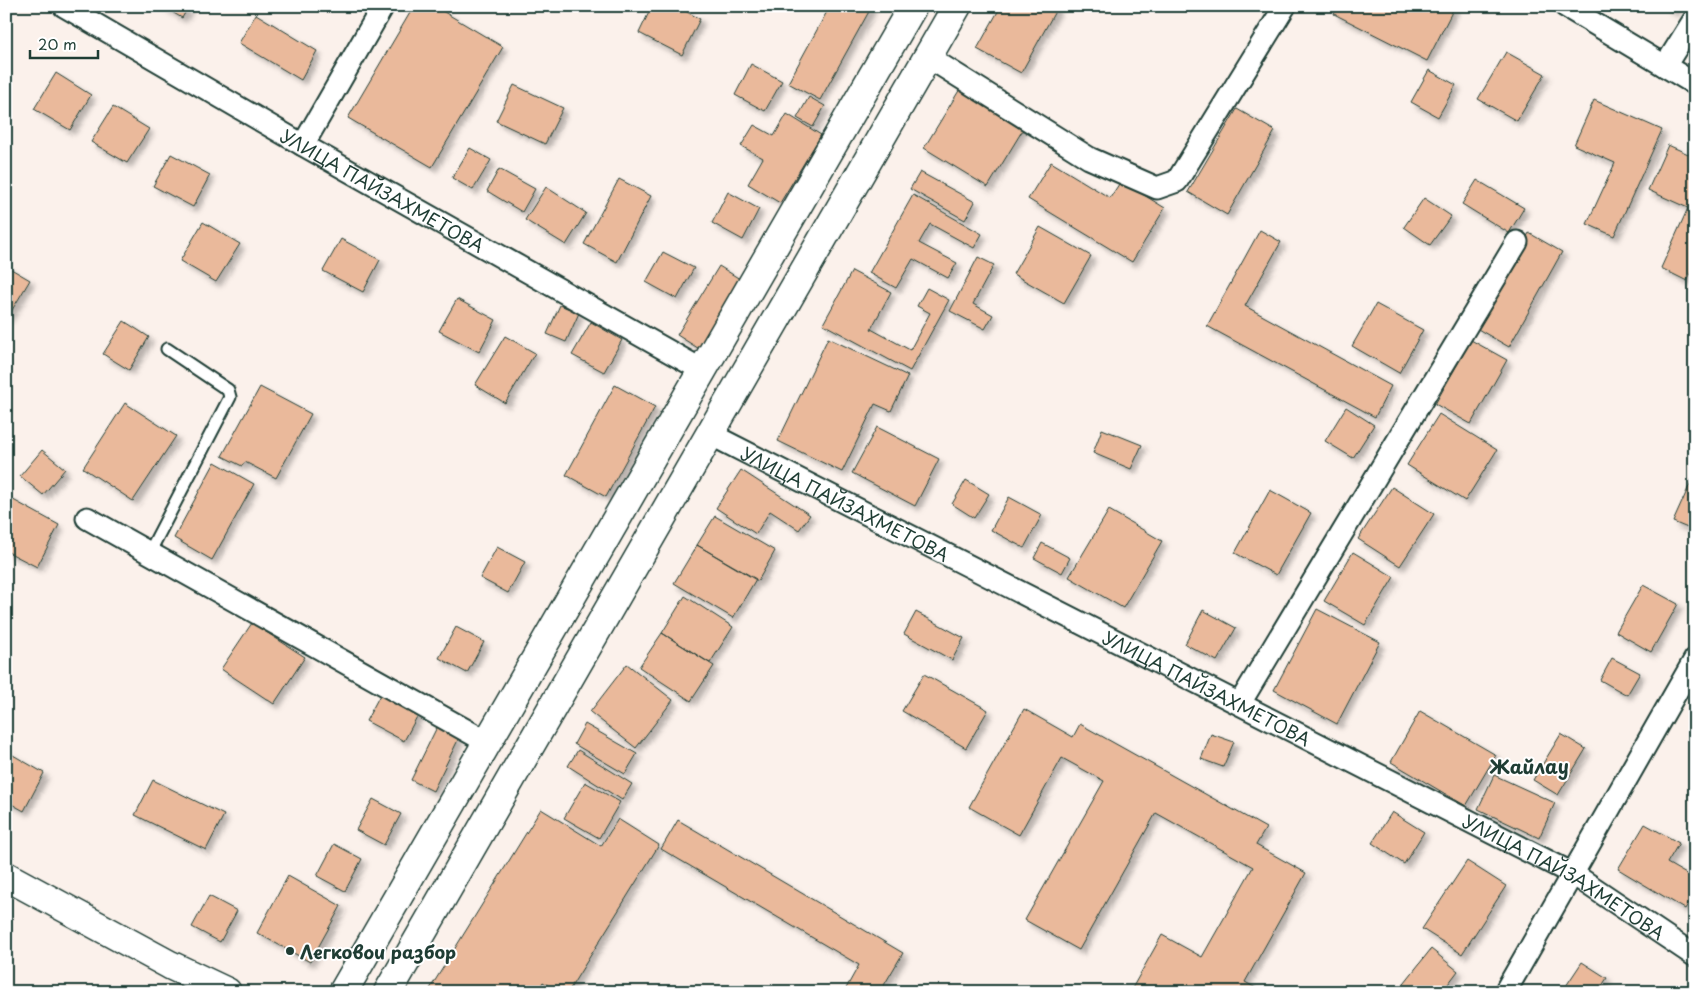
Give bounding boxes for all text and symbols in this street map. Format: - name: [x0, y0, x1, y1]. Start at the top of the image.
- scale bar: [30, 28, 98, 60]
- text: 20 m: [38, 32, 77, 55]
- street label: УЛИЦА ПАЙЗАХМЕТОВА: [276, 121, 490, 258]
- street label: УЛИЦА ПАЙЗАХМЕТОВА: [737, 439, 954, 567]
- street label: УЛИЦА ПАЙЗАХМЕТОВА: [1098, 623, 1316, 752]
- district label: Жайлау: [1489, 752, 1569, 780]
- street label: УЛИЦА ПАЙЗАХМЕТОВА: [1458, 807, 1670, 946]
- place label: Легковои разбор: [300, 938, 456, 965]
- marker: Легковои разбор: [284, 945, 296, 957]

